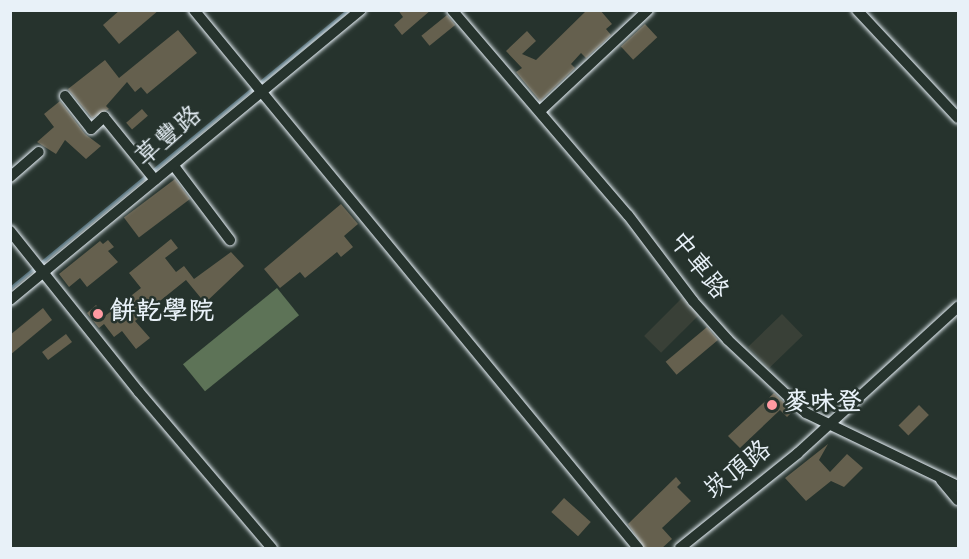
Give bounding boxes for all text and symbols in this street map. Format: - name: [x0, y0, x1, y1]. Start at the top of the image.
- street label: 草豐路: [130, 101, 210, 175]
- street label: 中車路: [661, 227, 733, 307]
- place label: 餅乾學院: [110, 298, 214, 330]
- marker: 餅乾學院: [91, 307, 105, 321]
- place label: 麥味登: [784, 389, 862, 421]
- marker: 麥味登: [765, 398, 779, 412]
- street label: 崁頂路: [699, 435, 779, 509]

